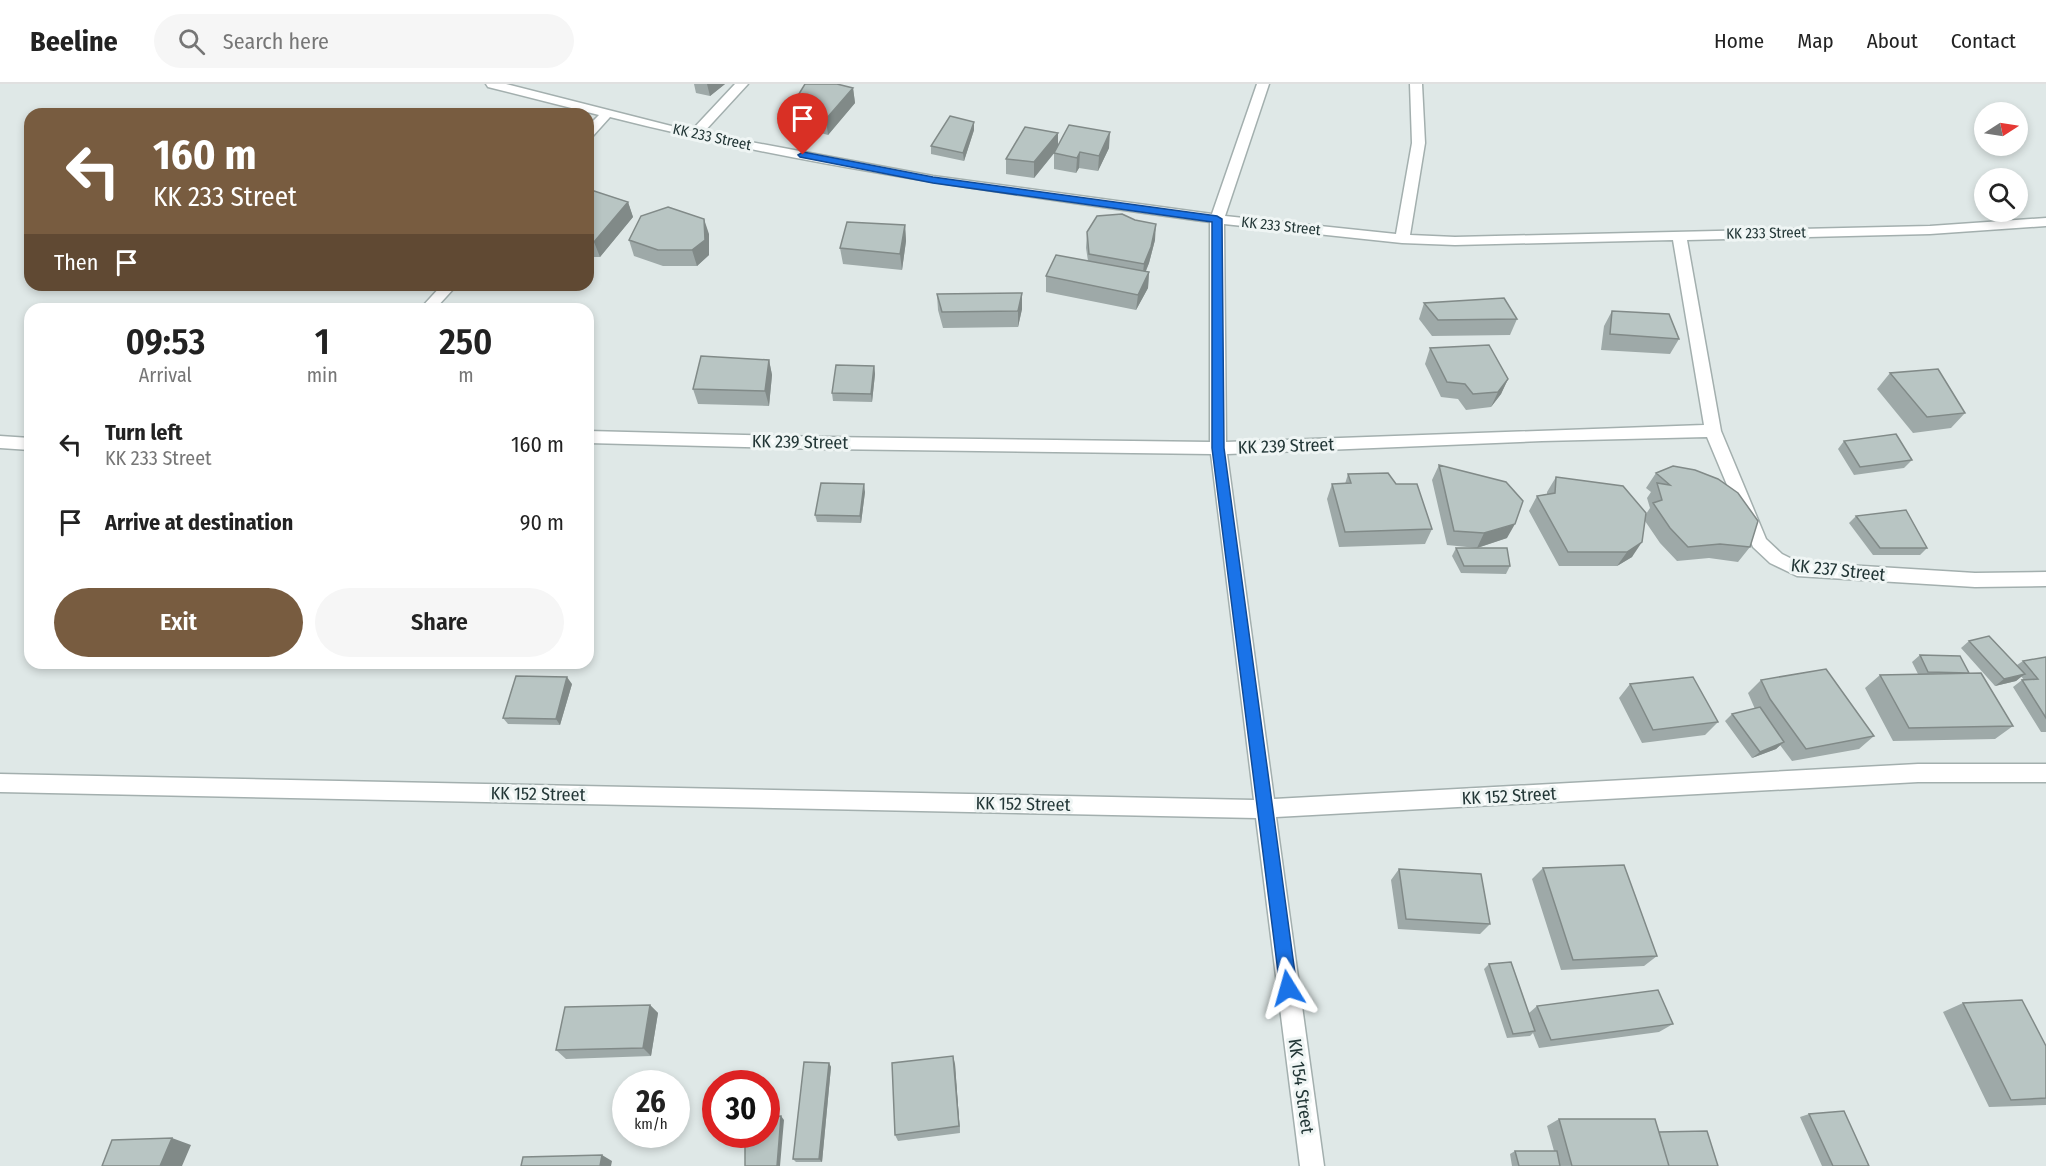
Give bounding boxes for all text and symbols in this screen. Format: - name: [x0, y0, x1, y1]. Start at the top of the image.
- search box: [154, 14, 574, 68]
- text: Beeline: [30, 25, 118, 58]
- icon: search: [175, 25, 208, 58]
- text: Search here: [223, 28, 329, 55]
- text: Home: [1714, 28, 1764, 54]
- text: Map: [1797, 28, 1834, 54]
- text: About: [1867, 28, 1918, 54]
- text: Contact: [1951, 28, 2016, 54]
- pin: [777, 93, 828, 155]
- icon: arrive: [786, 102, 819, 135]
- north arrow: [1974, 102, 2028, 156]
- map controls: [1974, 102, 2028, 222]
- street label: KK 233 Street: [671, 120, 753, 154]
- text: 160 m: [153, 130, 256, 180]
- icon: left: [54, 132, 132, 210]
- button: search: [1974, 168, 2028, 222]
- text: KK 233 Street: [153, 181, 297, 213]
- street label: KK 233 Street: [1240, 213, 1322, 239]
- street label: KK 233 Street: [1726, 223, 1806, 243]
- icon: arrive: [110, 246, 143, 279]
- text: Then: [54, 249, 98, 276]
- text: 09:53: [125, 320, 205, 364]
- text: 1: [315, 320, 330, 364]
- text: 250: [439, 320, 492, 364]
- text: Arrival: [139, 363, 192, 387]
- text: min: [307, 363, 338, 387]
- text: m: [458, 363, 474, 387]
- text: Turn left: [105, 419, 183, 446]
- icon: left: [54, 428, 87, 461]
- street label: KK 239 Street: [752, 430, 848, 454]
- text: 160 m: [511, 431, 564, 458]
- street label: KK 239 Street: [1237, 433, 1335, 459]
- text: KK 233 Street: [105, 446, 212, 470]
- icon: arrive: [54, 506, 87, 539]
- text: Arrive at destination: [105, 509, 293, 536]
- text: 90 m: [520, 509, 564, 536]
- street label: KK 237 Street: [1790, 554, 1886, 586]
- button: Exit: [54, 588, 303, 657]
- button: Share: [315, 588, 564, 657]
- street label: KK 152 Street: [490, 782, 586, 806]
- street label: KK 152 Street: [1461, 783, 1557, 809]
- street label: KK 152 Street: [975, 792, 1071, 816]
- position arrow: [1256, 956, 1320, 1020]
- street label: KK 154 Street: [1283, 1037, 1319, 1135]
- speed limit sign: 30: [702, 1070, 780, 1148]
- text: 26: [636, 1084, 666, 1120]
- text: km/h: [634, 1115, 668, 1133]

